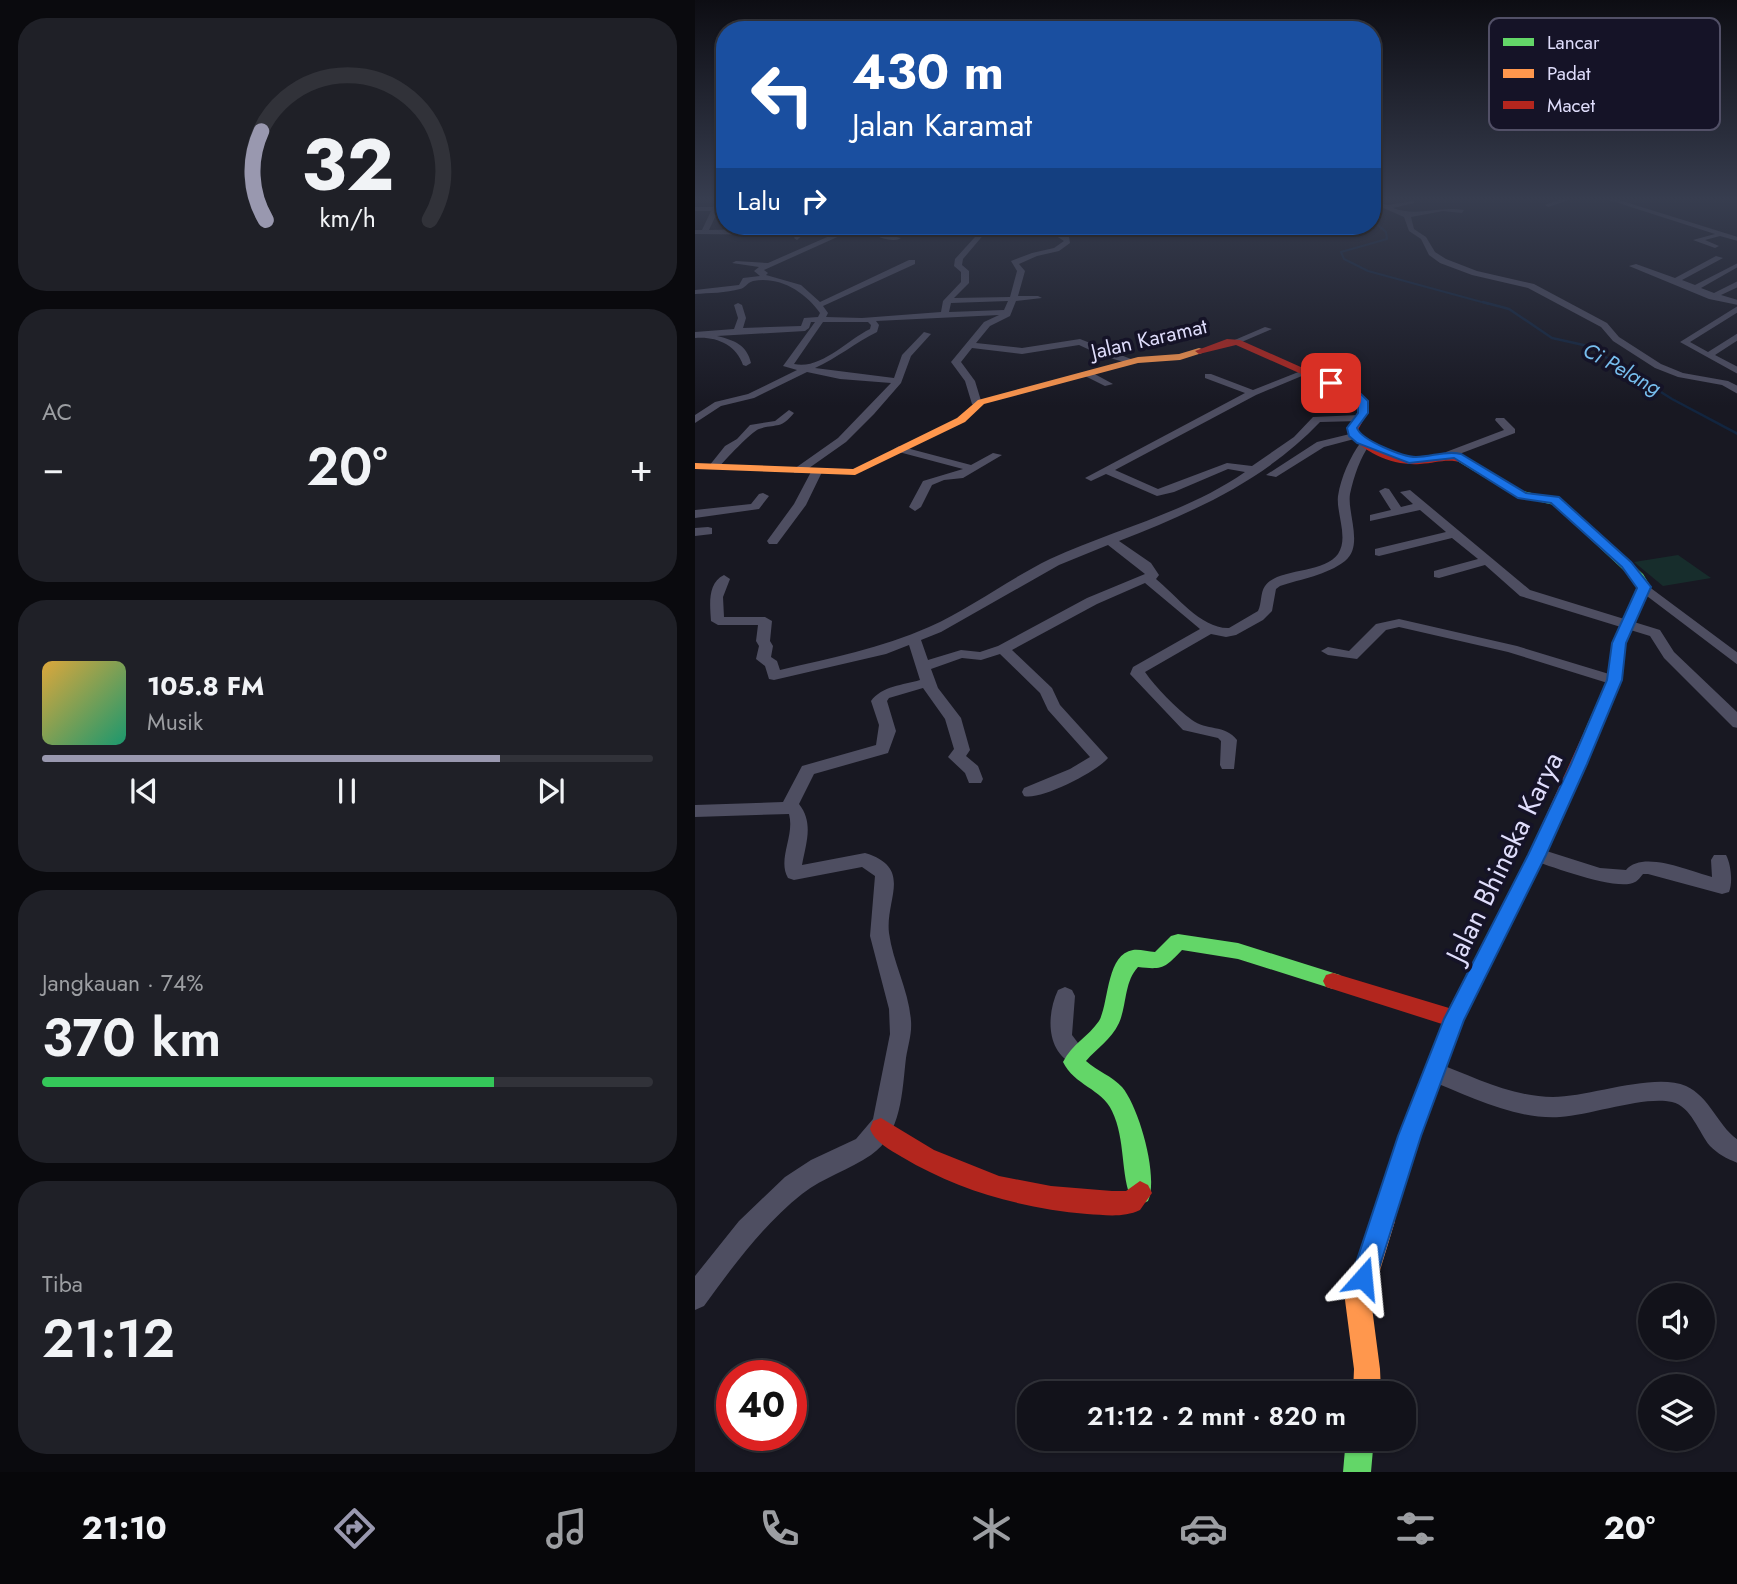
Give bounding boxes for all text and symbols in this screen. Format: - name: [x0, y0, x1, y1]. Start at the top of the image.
- legend: [1489, 18, 1720, 130]
- text: Lancar: [1547, 29, 1600, 56]
- text: 430 m: [852, 37, 1004, 107]
- icon: left: [737, 49, 828, 140]
- text: Padat: [1547, 60, 1591, 87]
- text: Macet: [1547, 92, 1595, 119]
- text: Jalan Karamat: [852, 102, 1032, 148]
- text: 32: [301, 113, 394, 218]
- text: Lalu: [737, 182, 781, 220]
- icon: right: [795, 182, 833, 220]
- text: km/h: [319, 200, 376, 236]
- street label: Jalan Karamat: [1085, 311, 1210, 368]
- water label: Ci Pelang: [1577, 335, 1667, 403]
- pin: [1301, 353, 1361, 413]
- icon: arrive: [1312, 364, 1350, 402]
- text: AC: [42, 395, 72, 429]
- text: 20°: [306, 429, 388, 505]
- text: −: [42, 440, 64, 495]
- text: +: [630, 440, 653, 495]
- text: 105.8 FM: [147, 667, 264, 705]
- text: Musik: [147, 705, 203, 739]
- street label: Jalan Bhineka Karya: [1434, 745, 1573, 973]
- icon: previous: [125, 772, 163, 810]
- icon: pause: [328, 772, 366, 810]
- icon: next: [532, 772, 570, 810]
- text: Jangkauan · 74%: [42, 966, 204, 1000]
- text: 370 km: [42, 1000, 221, 1076]
- position arrow: [1326, 1241, 1400, 1315]
- text: Tiba: [42, 1267, 83, 1301]
- map controls: [1638, 1283, 1715, 1451]
- button: sound: [1638, 1283, 1715, 1360]
- text: 21:12: [42, 1301, 175, 1377]
- speed limit sign: 40: [716, 1360, 807, 1451]
- button: layers: [1638, 1374, 1715, 1451]
- text: 21:12 · 2 mnt · 820 m: [1087, 1397, 1346, 1435]
- icon: directions: [330, 1504, 379, 1553]
- icon: music: [542, 1504, 591, 1553]
- icon: phone: [755, 1504, 804, 1553]
- icon: climate: [967, 1504, 1016, 1553]
- icon: car: [1179, 1504, 1228, 1553]
- icon: filters: [1391, 1504, 1440, 1553]
- text: 21:10: [82, 1505, 167, 1551]
- text: 20°: [1604, 1505, 1655, 1551]

